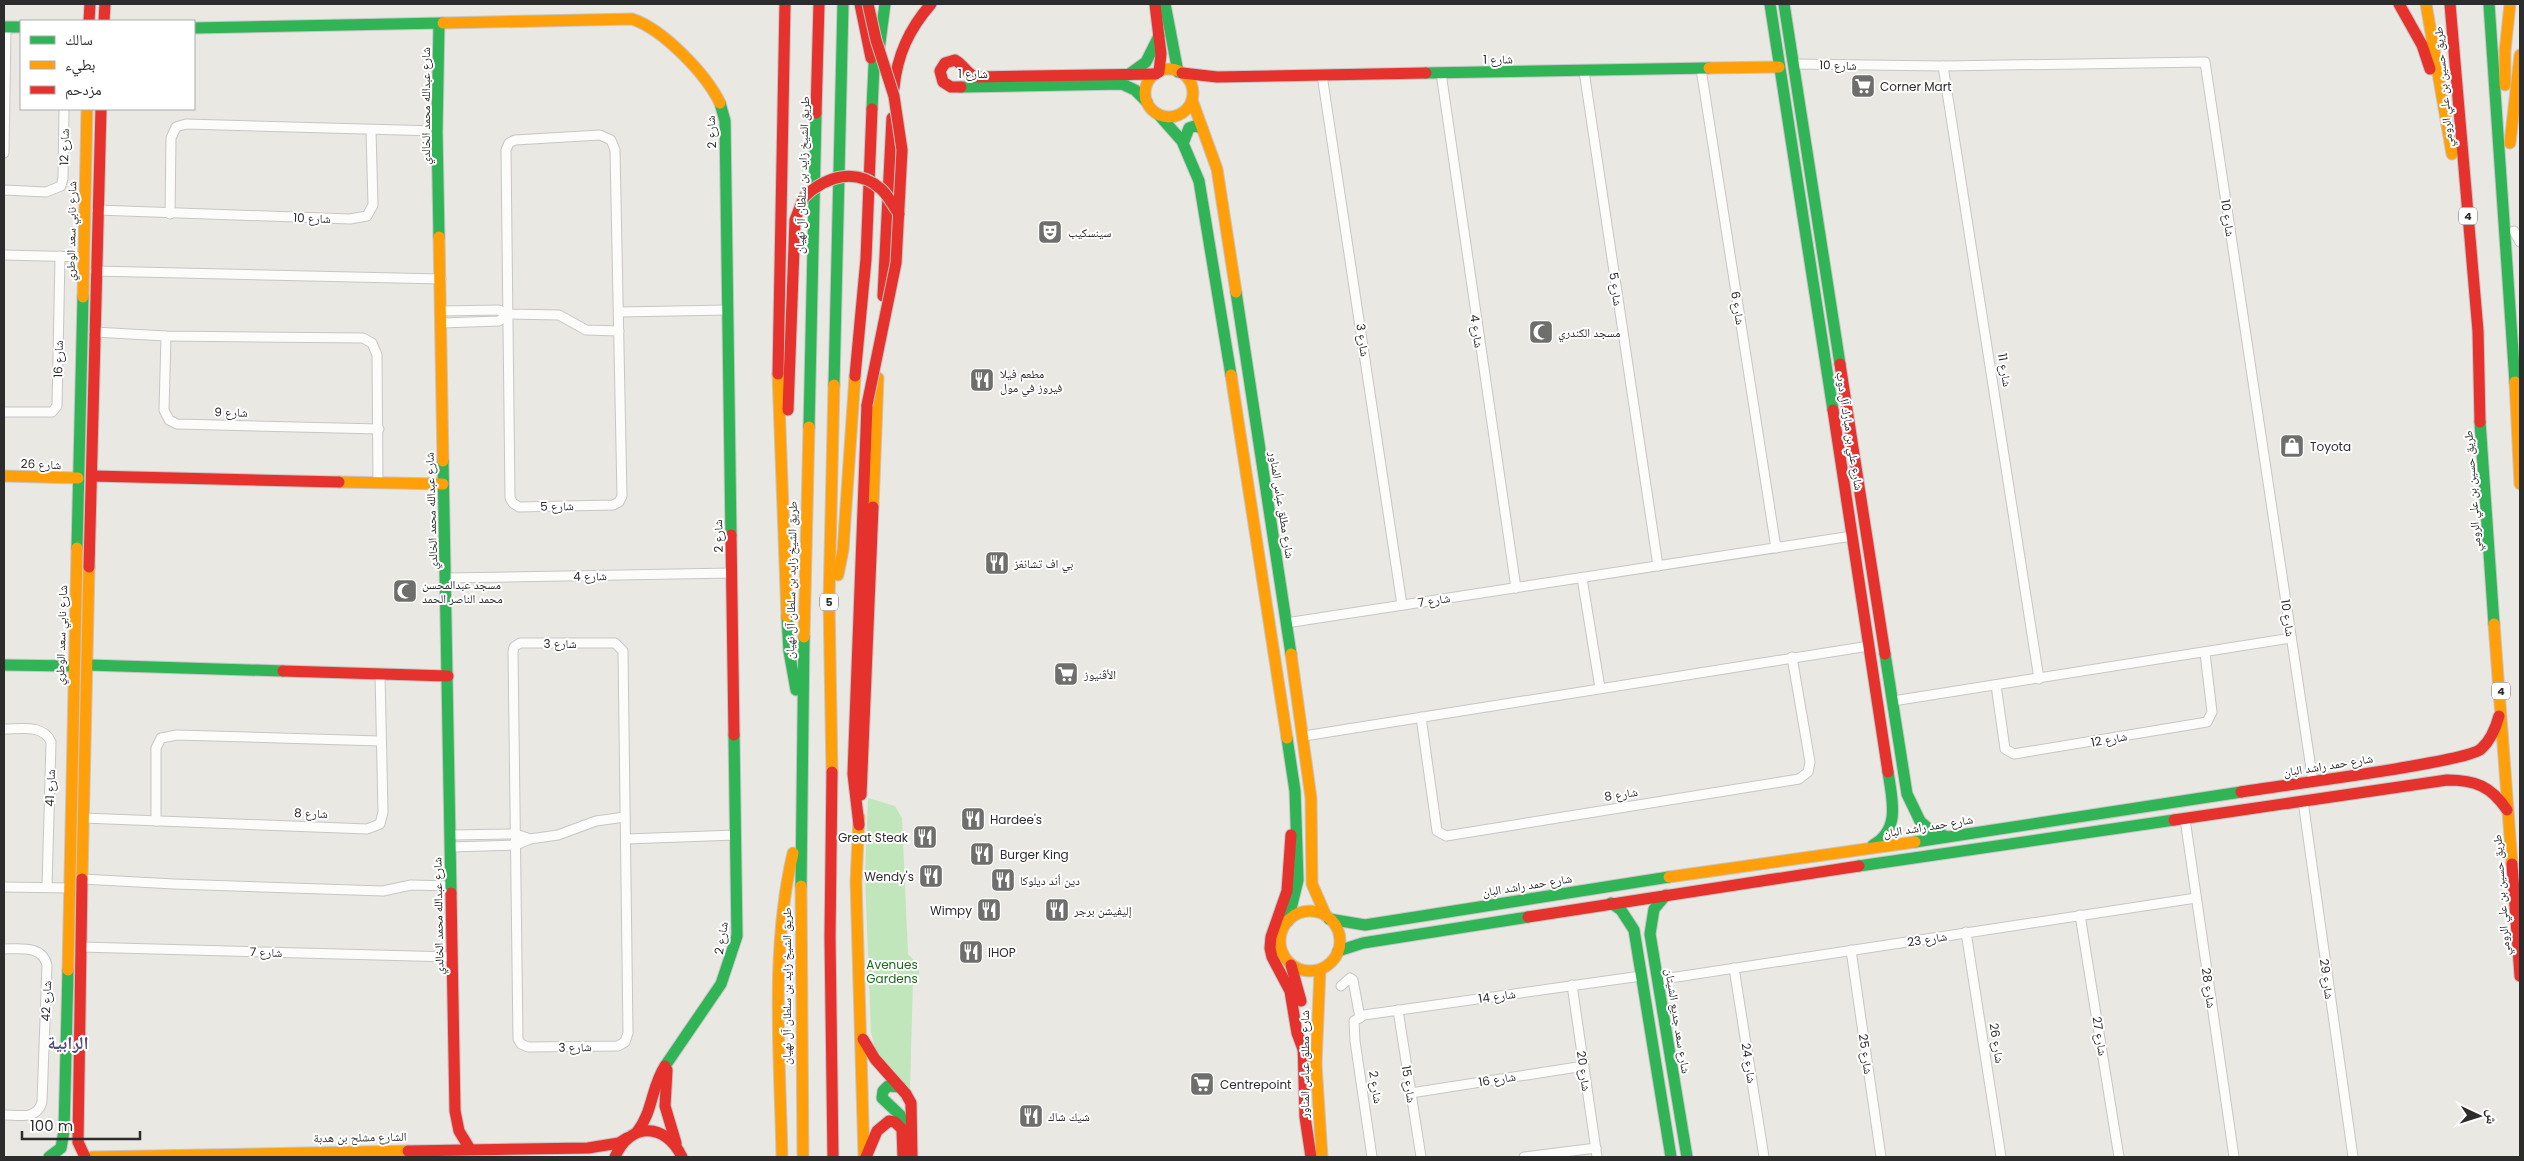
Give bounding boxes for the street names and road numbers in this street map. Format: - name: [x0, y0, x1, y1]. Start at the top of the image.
- street label: طريق حسين بن علي الرومي: [2429, 25, 2459, 148]
- street label: شارع عبدالله محمد الخالدي: [417, 47, 436, 165]
- street label: شارع 1: [1483, 50, 1513, 68]
- street label: شارع 10: [1819, 56, 1857, 74]
- street label: شارع 1: [958, 65, 988, 82]
- street label: طريق الشيخ زايد بن سلطان آل نهيان: [791, 96, 813, 254]
- street label: شارع 2: [702, 115, 720, 149]
- street label: شارع 12: [55, 128, 73, 166]
- street label: شارع نابي سعد الوطري: [62, 181, 82, 281]
- street label: شارع 10: [2217, 198, 2239, 238]
- road number: 4: [2459, 208, 2477, 225]
- street label: شارع 10: [293, 209, 331, 227]
- street label: شارع 5: [1605, 271, 1627, 307]
- street label: شارع 6: [1727, 290, 1749, 326]
- street label: شارع 4: [1466, 313, 1488, 349]
- street label: شارع 3: [1352, 322, 1374, 358]
- street label: شارع 16: [49, 340, 67, 378]
- street label: شارع 11: [1994, 352, 2016, 388]
- street label: شارع علي بن مبارك آل دوب: [1830, 371, 1868, 492]
- street label: شارع 9: [214, 403, 248, 421]
- street label: طريق حسين بن علي الرومي: [2459, 430, 2487, 552]
- street label: شارع مطلق عباس المناور: [1265, 449, 1299, 560]
- street label: شارع عبدالله محمد الخالدي: [420, 452, 444, 570]
- street label: شارع 26: [20, 455, 62, 473]
- street label: شارع 5: [540, 497, 574, 515]
- street label: طريق الشيخ زايد بن سلطان آل نهيان: [781, 501, 801, 659]
- street label: شارع 2: [709, 519, 727, 553]
- street label: شارع 4: [573, 567, 607, 585]
- street label: شارع نابي سعد الوطري: [51, 585, 73, 685]
- street label: شارع 7: [1417, 589, 1452, 611]
- road number: 5: [820, 594, 838, 610]
- street label: شارع 10: [2277, 598, 2299, 638]
- street label: شارع 3: [543, 635, 577, 652]
- road number: 4: [2492, 682, 2510, 699]
- street label: شارع 12: [2089, 727, 2129, 751]
- street label: شارع حمد راشد البان: [2282, 749, 2374, 780]
- street label: شارع 41: [41, 769, 59, 807]
- street label: شارع 8: [1603, 783, 1639, 805]
- street label: شارع 8: [294, 804, 328, 822]
- street label: شارع حمد راشد البان: [1882, 810, 1974, 841]
- street label: طريق حسين بن علي الرومي: [2488, 834, 2516, 956]
- street label: شارع عبدالله محمد الخالدي: [428, 857, 450, 975]
- street label: شارع حمد راشد البان: [1481, 869, 1573, 900]
- street label: طريق الشيخ زايد بن سلطان آل نهيان: [778, 907, 795, 1065]
- street label: شارع 2: [710, 920, 732, 956]
- street label: شارع 23: [1906, 927, 1948, 951]
- street label: شارع 7: [249, 943, 283, 961]
- street label: شارع 29: [2316, 958, 2338, 1000]
- street label: شارع سعد جديع الشيتان: [1661, 967, 1695, 1075]
- street label: شارع 28: [2198, 967, 2220, 1009]
- street label: شارع 42: [37, 980, 55, 1022]
- street label: شارع 14: [1477, 985, 1517, 1007]
- street label: شارع مطلق عباس المناور: [1296, 1010, 1313, 1119]
- street label: شارع 27: [2089, 1015, 2111, 1057]
- street label: شارع 26: [1985, 1022, 2009, 1064]
- street label: شارع 25: [1855, 1033, 1877, 1075]
- street label: شارع 3: [558, 1038, 592, 1056]
- street label: شارع 24: [1737, 1042, 1761, 1084]
- street label: شارع 20: [1573, 1050, 1595, 1092]
- street label: شارع 15: [1398, 1064, 1420, 1104]
- street label: شارع 16: [1477, 1068, 1517, 1090]
- street label: شارع 2: [1365, 1069, 1387, 1105]
- street label: الشارع مشلح بن هدبة: [313, 1128, 407, 1146]

